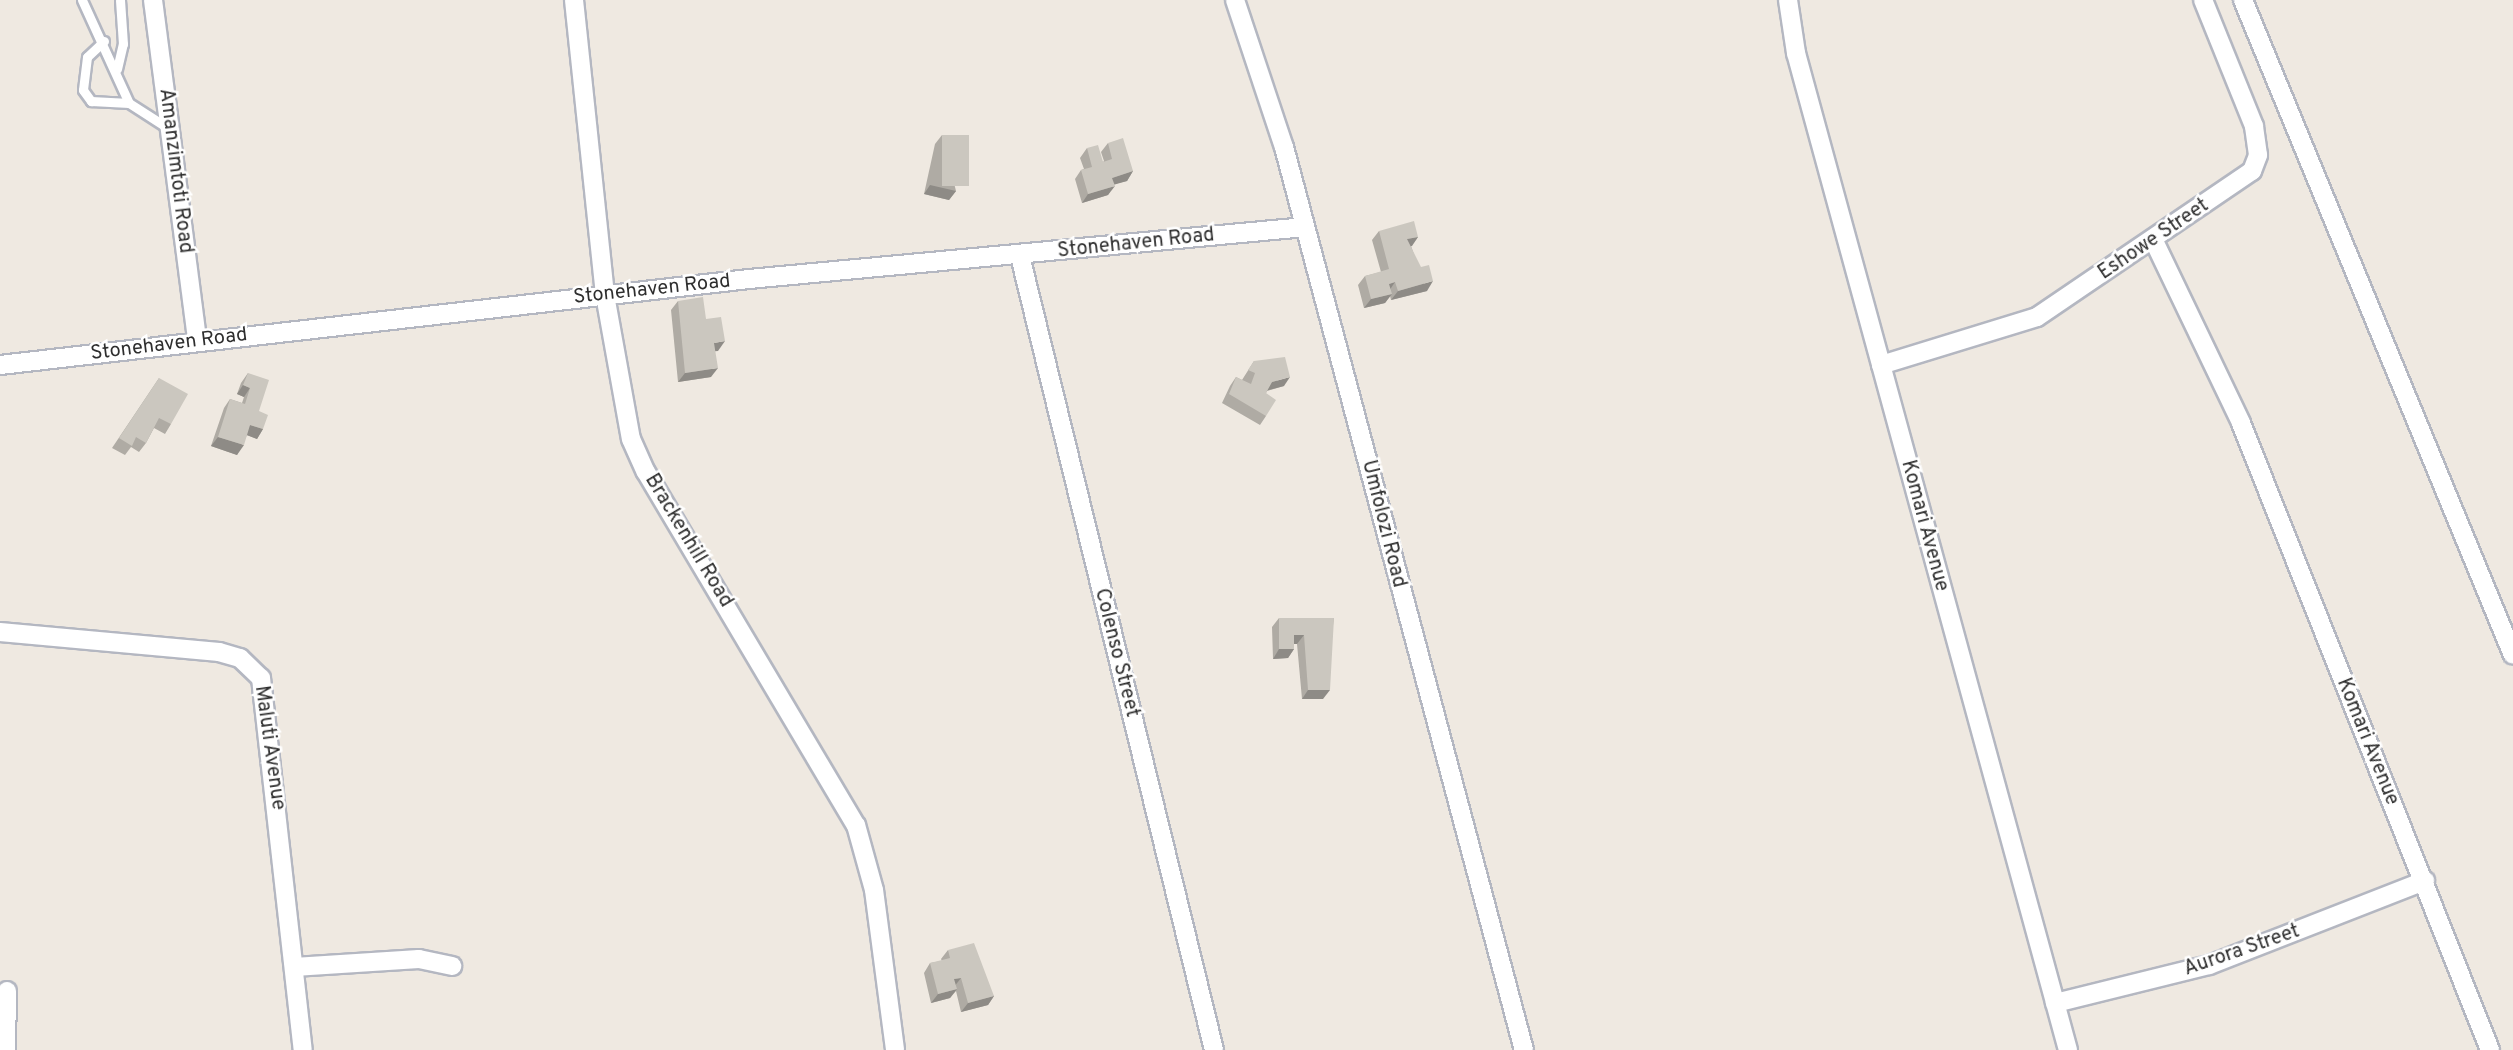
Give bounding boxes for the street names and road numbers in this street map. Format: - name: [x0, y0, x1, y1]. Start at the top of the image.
- street label: Amanzimtoti Road: [153, 87, 197, 255]
- street label: Eshowe Street: [2094, 194, 2214, 286]
- street label: Stonehaven Road: [1056, 224, 1216, 264]
- street label: Stonehaven Road: [572, 270, 732, 310]
- street label: Stonehaven Road: [89, 323, 249, 367]
- street label: Komari Avenue: [1895, 457, 1953, 595]
- street label: Umfolozi Road: [1356, 458, 1410, 590]
- street label: Brackenhill Road: [639, 470, 737, 612]
- street label: Colenso Street: [1088, 586, 1144, 720]
- street label: Komari Avenue: [2330, 675, 2404, 809]
- street label: Maluti Avenue: [248, 684, 290, 812]
- street label: Aurora Street: [2181, 920, 2303, 982]

